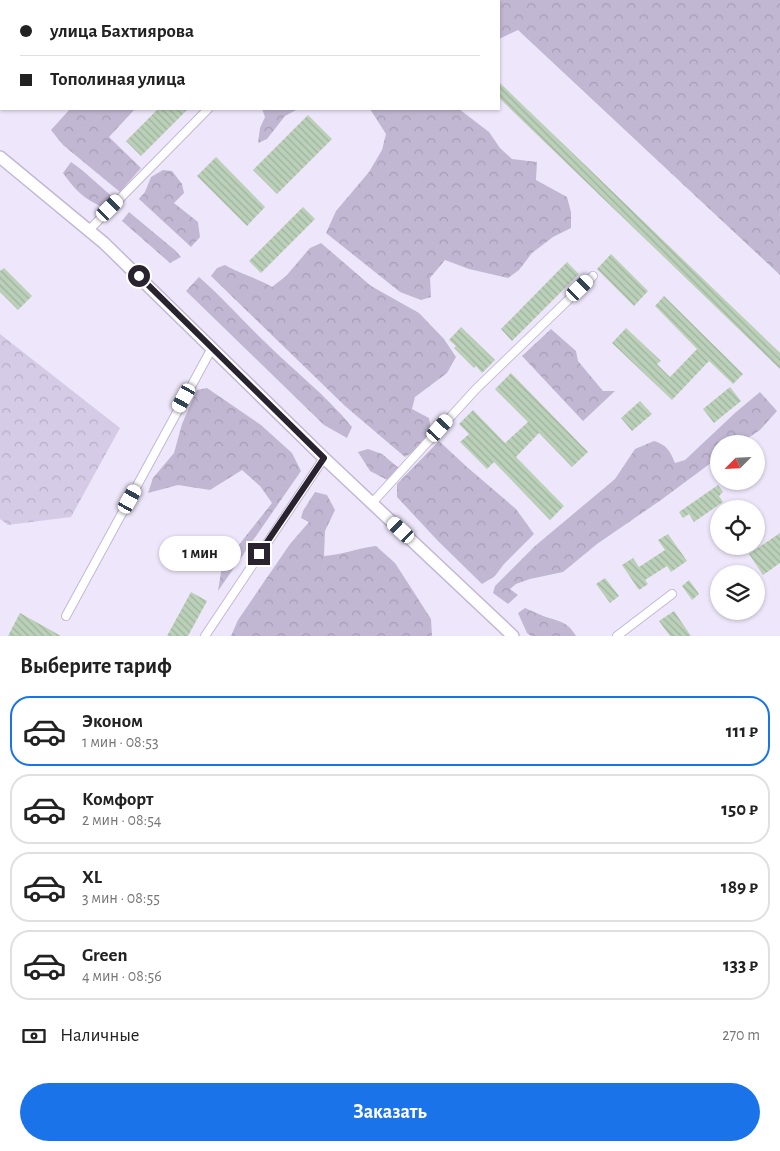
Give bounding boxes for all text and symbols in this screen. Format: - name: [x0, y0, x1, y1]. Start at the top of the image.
- text: улица Бахтиярова: [50, 22, 194, 41]
- text: Тополиная улица: [50, 70, 186, 89]
- car: [94, 192, 125, 224]
- route start: [128, 265, 150, 287]
- car: [563, 272, 596, 304]
- car: [170, 381, 197, 415]
- car: [424, 412, 455, 444]
- north arrow: [710, 435, 765, 490]
- map controls: [710, 435, 765, 620]
- car: [116, 482, 143, 516]
- button: locate: [710, 500, 765, 555]
- car: [384, 514, 417, 546]
- callout: 1 мин: [159, 536, 242, 572]
- route end: [248, 543, 270, 565]
- text: 1 мин: [182, 545, 218, 561]
- button: layers: [710, 565, 765, 620]
- text: Выберите тариф: [20, 655, 172, 677]
- icon: car: [22, 709, 67, 754]
- text: Эконом: [82, 712, 143, 731]
- text: 111 ₽: [726, 722, 758, 741]
- text: 1 мин · 08:53: [82, 734, 159, 750]
- icon: car: [22, 787, 67, 832]
- text: Комфорт: [82, 790, 153, 809]
- text: 150 ₽: [721, 800, 758, 819]
- text: 2 мин · 08:54: [82, 812, 162, 828]
- icon: car: [22, 865, 67, 910]
- text: XL: [82, 868, 102, 887]
- text: 189 ₽: [721, 878, 758, 897]
- text: 3 мин · 08:55: [82, 890, 160, 906]
- icon: car: [22, 943, 67, 988]
- text: Green: [82, 946, 128, 965]
- text: 133 ₽: [723, 956, 758, 975]
- text: 4 мин · 08:56: [82, 968, 162, 984]
- icon: cash: [20, 1022, 48, 1050]
- text: Наличные: [60, 1026, 140, 1045]
- text: 270 m: [722, 1027, 760, 1043]
- button: Заказать: [20, 1083, 760, 1141]

